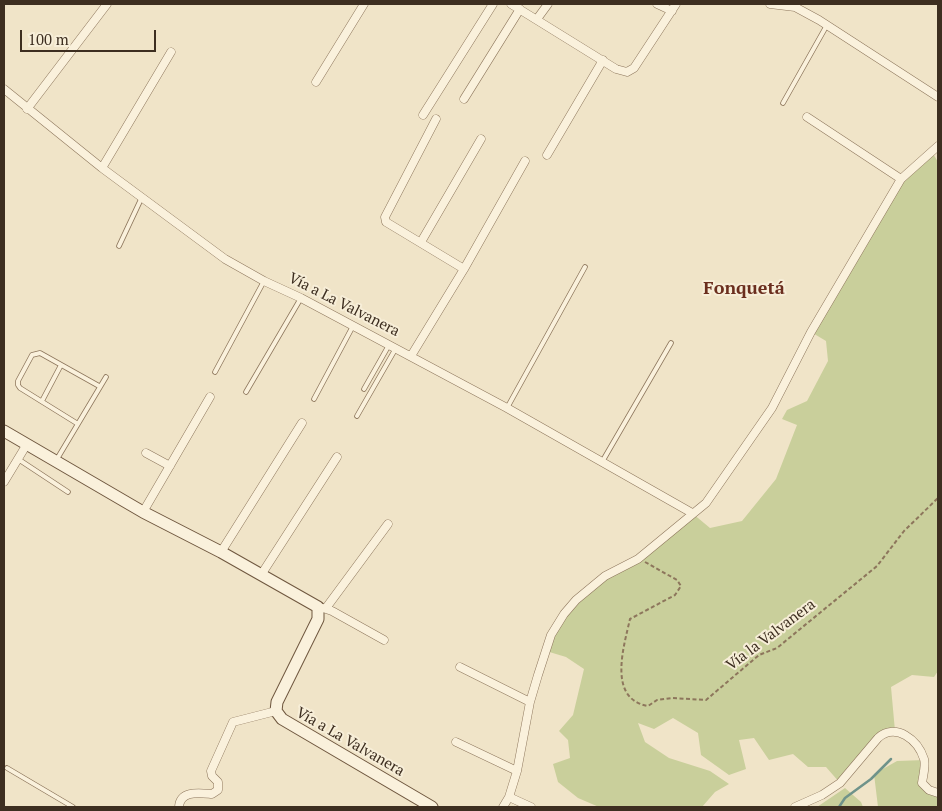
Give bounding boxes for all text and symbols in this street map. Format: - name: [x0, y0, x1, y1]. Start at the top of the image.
- scale bar: [22, 20, 159, 52]
- text: 100 m: [28, 29, 69, 49]
- street label: Vía a La Valvanera: [285, 269, 403, 341]
- district label: Fonquetá: [703, 278, 785, 300]
- street label: Vía la Valvanera: [723, 596, 819, 674]
- street label: Vía a La Valvanera: [293, 704, 407, 780]

